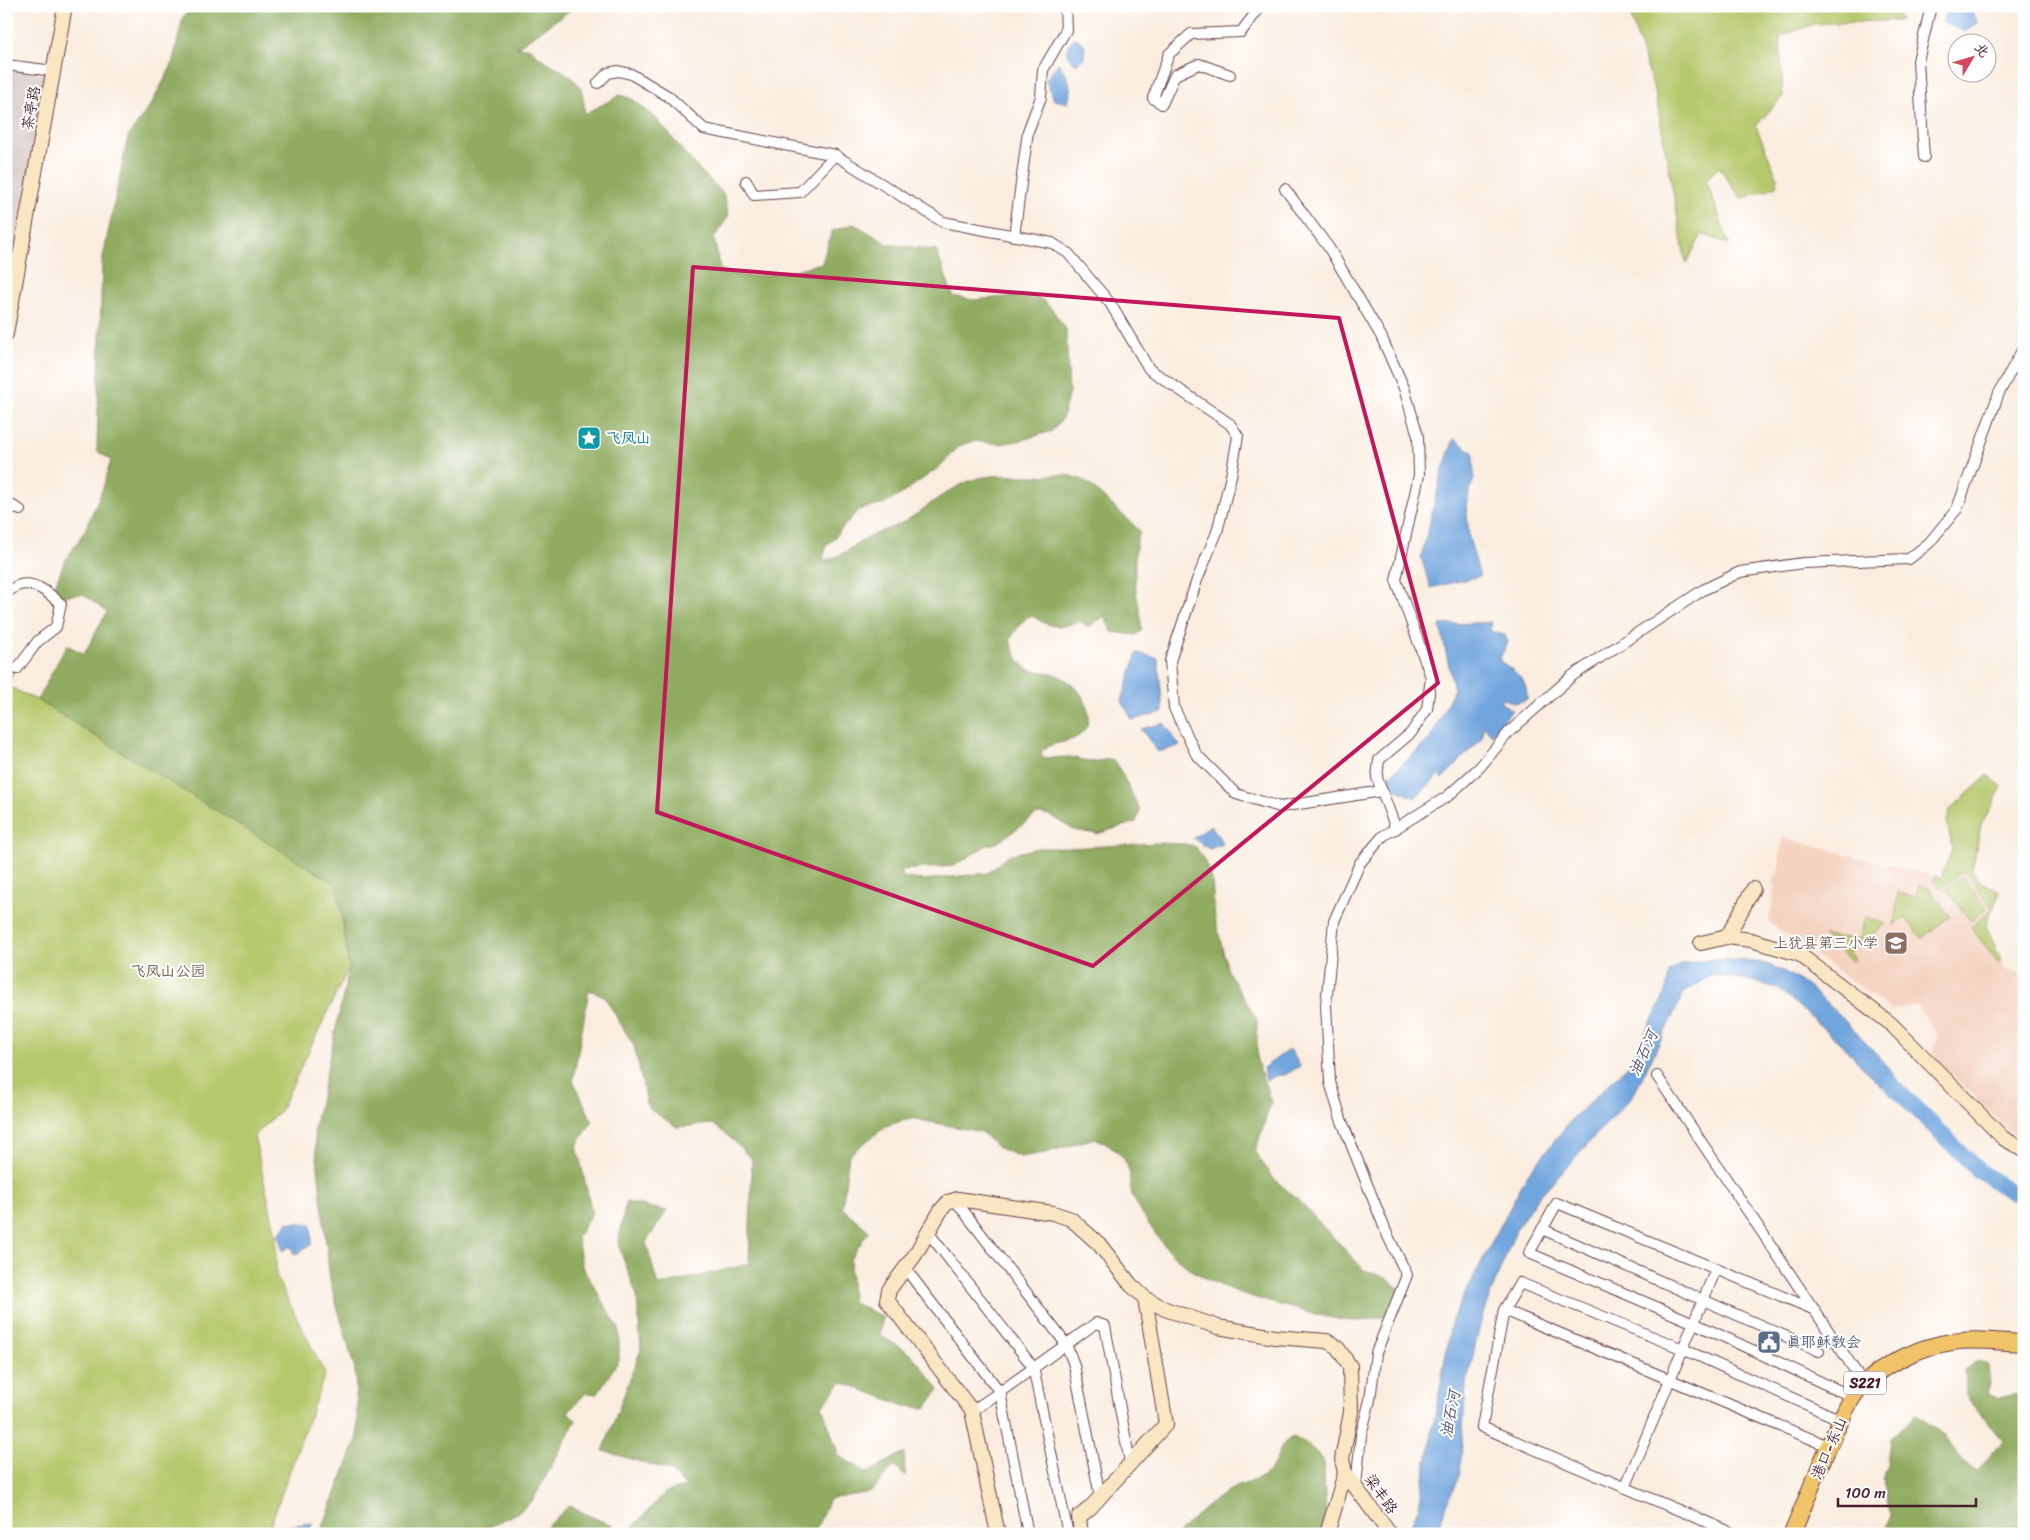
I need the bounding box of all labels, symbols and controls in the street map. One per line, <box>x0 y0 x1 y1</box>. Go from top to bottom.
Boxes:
north arrow <box>1948 32 1998 82</box>
text: 北 <box>1968 37 1996 64</box>
street label: 茶亭路 <box>14 84 48 132</box>
place icon: 飞凤山 <box>576 425 602 451</box>
place label: 飞凤山 <box>606 425 651 451</box>
place label: 上犹县第三小学 <box>1773 930 1878 956</box>
school or university icon: 上犹县第三小学 <box>1883 930 1909 956</box>
park label: 飞凤山公园 <box>130 958 206 984</box>
water label: 油石河 <box>1620 1022 1668 1081</box>
public building icon: 真耶稣教会 <box>1756 1329 1782 1355</box>
place label: 真耶稣教会 <box>1786 1329 1861 1355</box>
road number: S221 <box>1844 1372 1886 1395</box>
water label: 油石河 <box>1431 1385 1469 1440</box>
street label: 港口-东山 <box>1804 1412 1854 1484</box>
street label: 梁丰路 <box>1357 1468 1405 1520</box>
scale bar <box>1838 1475 1975 1507</box>
text: 100 m <box>1845 1480 1886 1506</box>

